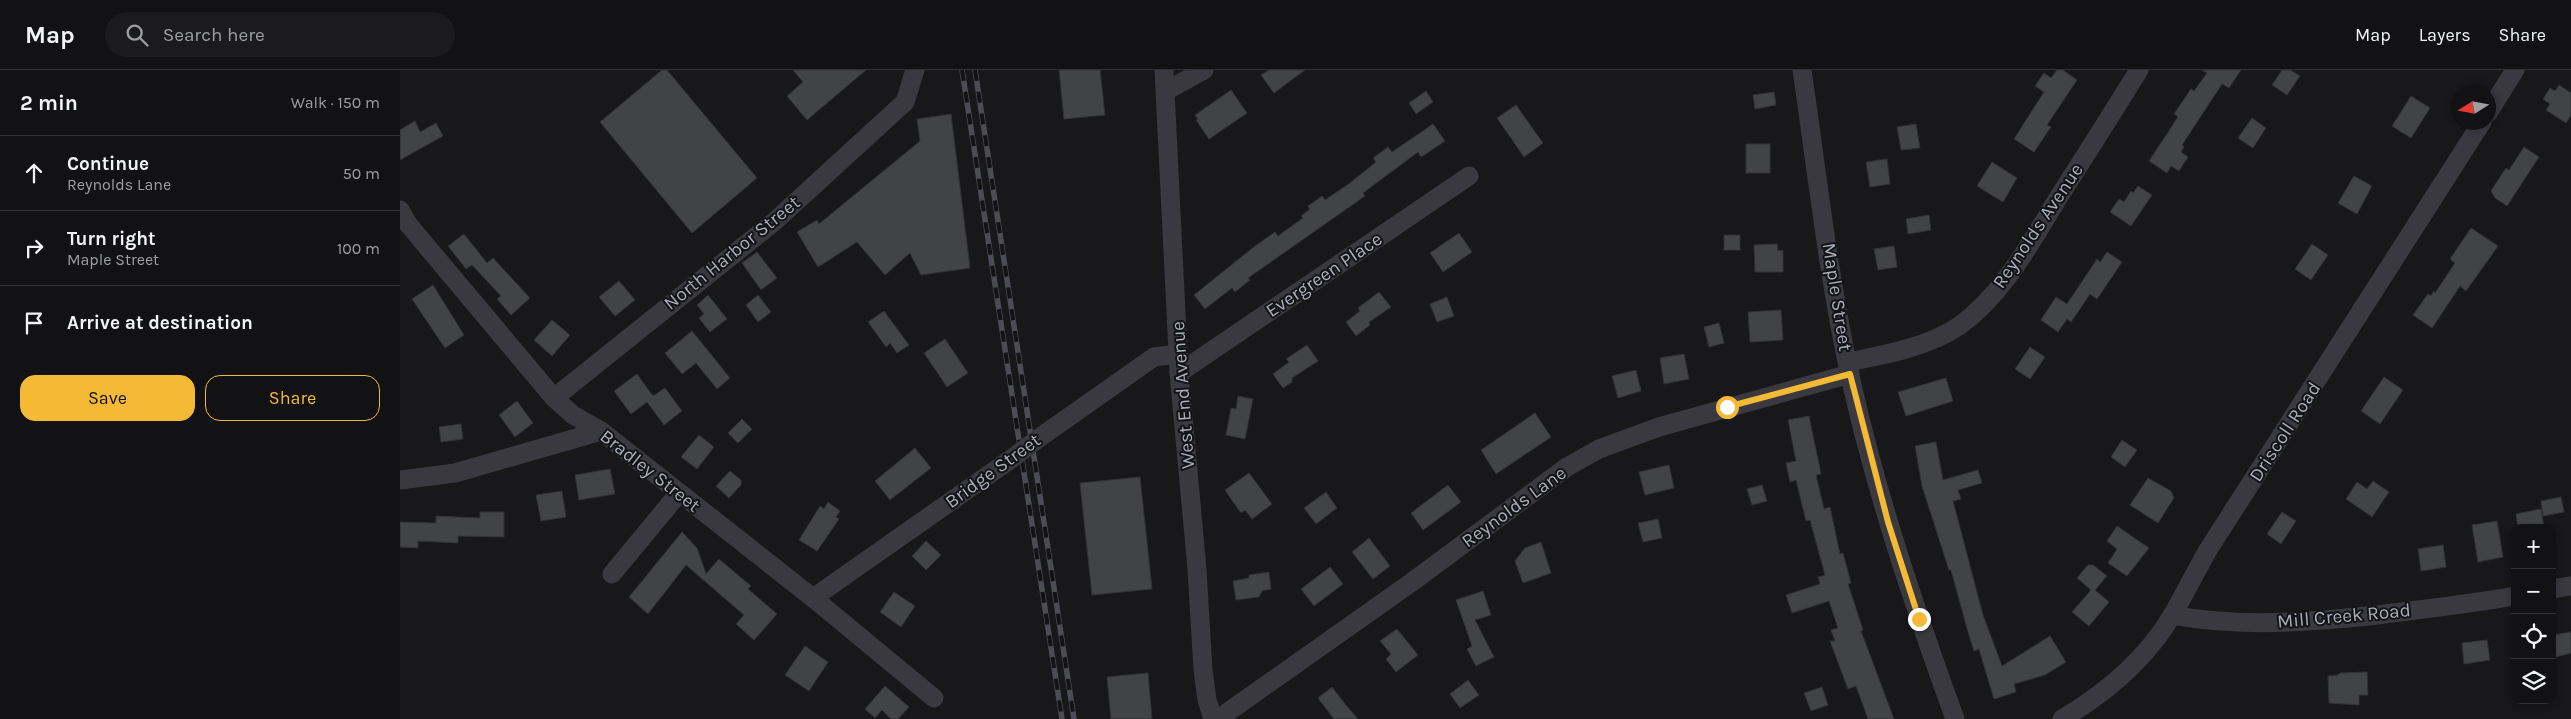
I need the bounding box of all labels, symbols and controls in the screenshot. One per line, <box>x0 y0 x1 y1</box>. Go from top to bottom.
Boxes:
search box <box>105 12 455 57</box>
text: Map <box>25 21 75 49</box>
icon: search <box>123 21 151 49</box>
text: Search here <box>163 24 265 46</box>
text: Map <box>2355 24 2391 46</box>
text: Layers <box>2419 24 2471 46</box>
text: Share <box>2499 24 2546 46</box>
north arrow <box>2451 85 2496 130</box>
text: 2 min <box>20 91 78 115</box>
text: Walk · 150 m <box>291 93 380 112</box>
text: Continue <box>67 153 149 175</box>
icon: ahead <box>20 159 48 187</box>
street label: Reynolds Avenue <box>1988 159 2088 293</box>
text: 50 m <box>343 164 380 183</box>
text: Reynolds Lane <box>67 175 171 194</box>
street label: North Harbor Street <box>660 191 804 315</box>
text: Turn right <box>67 228 156 250</box>
street label: Evergreen Place <box>1262 228 1386 322</box>
icon: right <box>20 234 48 262</box>
text: 100 m <box>337 239 380 258</box>
street label: Maple Street <box>1818 241 1856 353</box>
text: Maple Street <box>67 250 159 269</box>
icon: arrive <box>20 309 48 337</box>
text: Arrive at destination <box>67 312 253 334</box>
street label: West End Avenue <box>1167 320 1199 470</box>
button: Save <box>20 375 195 421</box>
button: Share <box>205 375 380 421</box>
street label: Driscoll Road <box>2245 378 2325 486</box>
route start <box>1716 396 1739 419</box>
street label: Bradley Street <box>596 425 704 517</box>
street label: Bridge Street <box>941 429 1045 513</box>
street label: Reynolds Lane <box>1457 462 1571 552</box>
map controls <box>2511 524 2556 704</box>
button: + <box>2511 524 2556 569</box>
button: − <box>2511 569 2556 614</box>
street label: Mill Creek Road <box>2276 599 2412 633</box>
route end <box>1908 608 1931 631</box>
button: locate <box>2511 614 2556 659</box>
button: layers <box>2511 659 2556 704</box>

